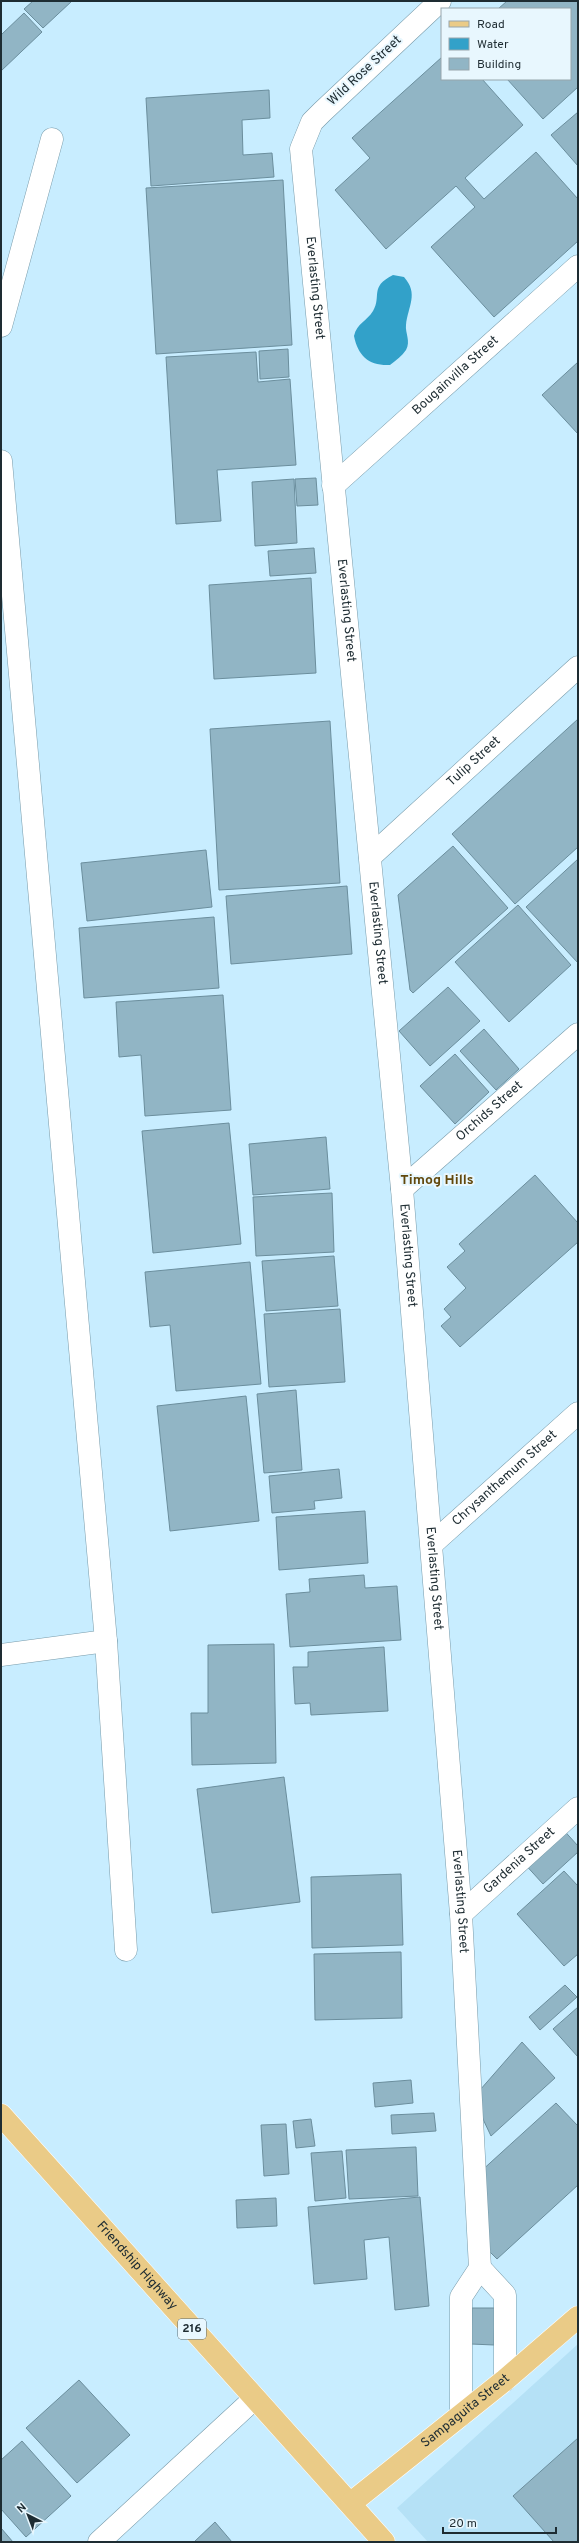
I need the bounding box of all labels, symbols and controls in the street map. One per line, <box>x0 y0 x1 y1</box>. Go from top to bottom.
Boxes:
legend <box>441 8 571 80</box>
text: Road <box>477 17 505 33</box>
street label: Wild Rose Street <box>325 33 405 109</box>
text: Water <box>477 37 509 53</box>
text: Building <box>477 57 521 73</box>
street label: Everlasting Street <box>302 236 327 341</box>
street label: Bougainvilla Street <box>409 333 502 419</box>
street label: Everlasting Street <box>333 558 359 663</box>
street label: Tulip Street <box>444 733 504 791</box>
street label: Everlasting Street <box>364 881 390 986</box>
street label: Orchids Street <box>453 1078 527 1145</box>
district label: Timog Hills <box>400 1172 474 1189</box>
street label: Everlasting Street <box>395 1203 420 1308</box>
street label: Chrysanthemum Street <box>449 1427 561 1530</box>
street label: Everlasting Street <box>422 1526 446 1631</box>
street label: Gardenia Street <box>480 1824 559 1898</box>
street label: Everlasting Street <box>448 1849 471 1954</box>
street label: Friendship Highway <box>93 2218 181 2314</box>
road number: 216 <box>178 2319 206 2339</box>
street label: Sampaguita Street <box>418 2371 514 2452</box>
north arrow <box>8 2495 48 2535</box>
text: N <box>14 2500 30 2516</box>
scale bar <box>443 2509 556 2535</box>
text: 20 m <box>449 2516 477 2532</box>

